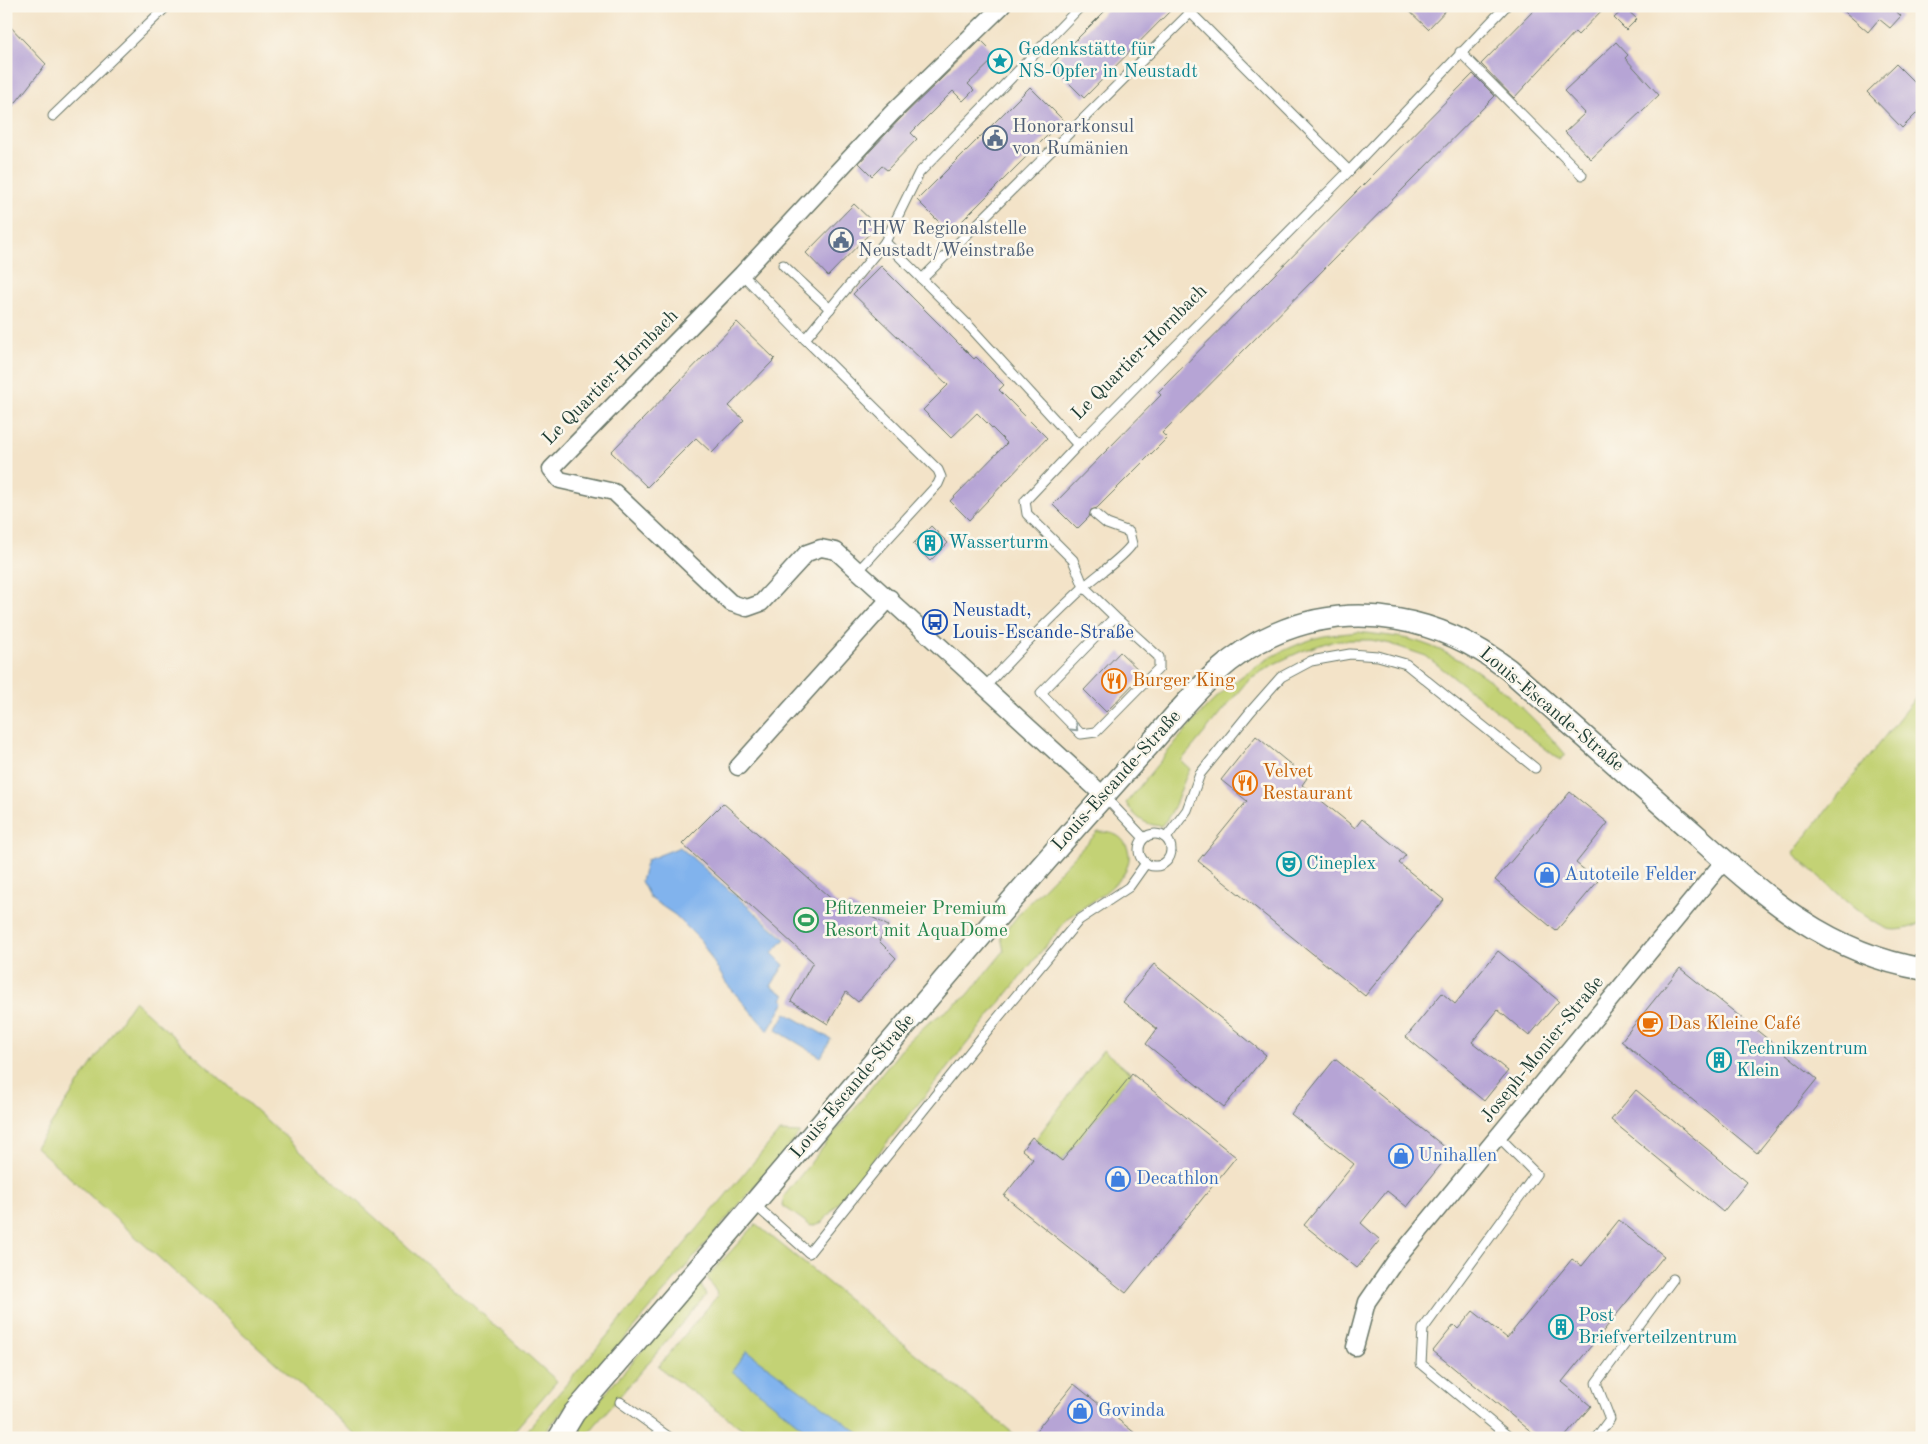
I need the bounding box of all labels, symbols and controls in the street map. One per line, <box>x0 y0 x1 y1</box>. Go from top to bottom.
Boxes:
place label: Gedenkstätte für NS-Opfer in Neustadt <box>1018 41 1198 82</box>
place icon: Gedenkstätte für NS-Opfer in Neustadt <box>987 48 1013 74</box>
place label: Honorarkonsul von Rumänien <box>1012 118 1134 159</box>
public building icon: Honorarkonsul von Rumänien <box>982 125 1008 151</box>
place label: THW Regionalstelle Neustadt/Weinstraße <box>858 220 1034 261</box>
public building icon: THW Regionalstelle Neustadt/Weinstraße <box>828 227 854 253</box>
street label: Le Quartier-Hornbach <box>1069 282 1211 424</box>
street label: Le Quartier-Hornbach <box>540 307 682 449</box>
building icon: Wasserturm <box>917 530 943 556</box>
place label: Wasserturm <box>948 534 1049 553</box>
place label: Neustadt, Louis-Escande-Straße <box>952 602 1134 643</box>
bus stop icon: Neustadt, Louis-Escande-Straße <box>922 609 948 635</box>
street label: Louis-Escande-Straße <box>1475 644 1627 776</box>
restaurant icon: Burger King <box>1101 668 1127 694</box>
place label: Burger King <box>1132 672 1236 691</box>
street label: Louis-Escande-Straße <box>1049 707 1185 855</box>
one-way arrow <box>1069 722 1078 731</box>
place label: Velvet Restaurant <box>1262 763 1353 804</box>
restaurant icon: Velvet Restaurant <box>1232 770 1258 796</box>
theatre icon: Cineplex <box>1276 851 1302 877</box>
place label: Cineplex <box>1306 855 1377 874</box>
shop icon: Autoteile Felder <box>1534 862 1560 888</box>
place label: Autoteile Felder <box>1564 866 1696 885</box>
place label: Pfitzenmeier Premium Resort mit AquaDome <box>824 900 1008 941</box>
sports icon: Pfitzenmeier Premium Resort mit AquaDome <box>793 907 819 933</box>
street label: Joseph-Monier-Straße <box>1478 973 1608 1127</box>
street label: Louis-Escande-Straße <box>787 1011 919 1163</box>
cafe icon: Das Kleine Café <box>1637 1011 1663 1037</box>
place label: Das Kleine Café <box>1668 1015 1801 1034</box>
place label: Technikzentrum Klein <box>1736 1040 1868 1081</box>
building icon: Technikzentrum Klein <box>1706 1047 1732 1073</box>
shop icon: Unihallen <box>1388 1143 1414 1169</box>
place label: Unihallen <box>1418 1147 1497 1166</box>
shop icon: Decathlon <box>1105 1166 1131 1192</box>
place label: Decathlon <box>1136 1170 1219 1189</box>
place label: Post Briefverteilzentrum <box>1578 1307 1737 1348</box>
building icon: Post Briefverteilzentrum <box>1548 1314 1574 1340</box>
shop icon: Govinda <box>1067 1398 1093 1424</box>
place label: Govinda <box>1098 1402 1166 1421</box>

